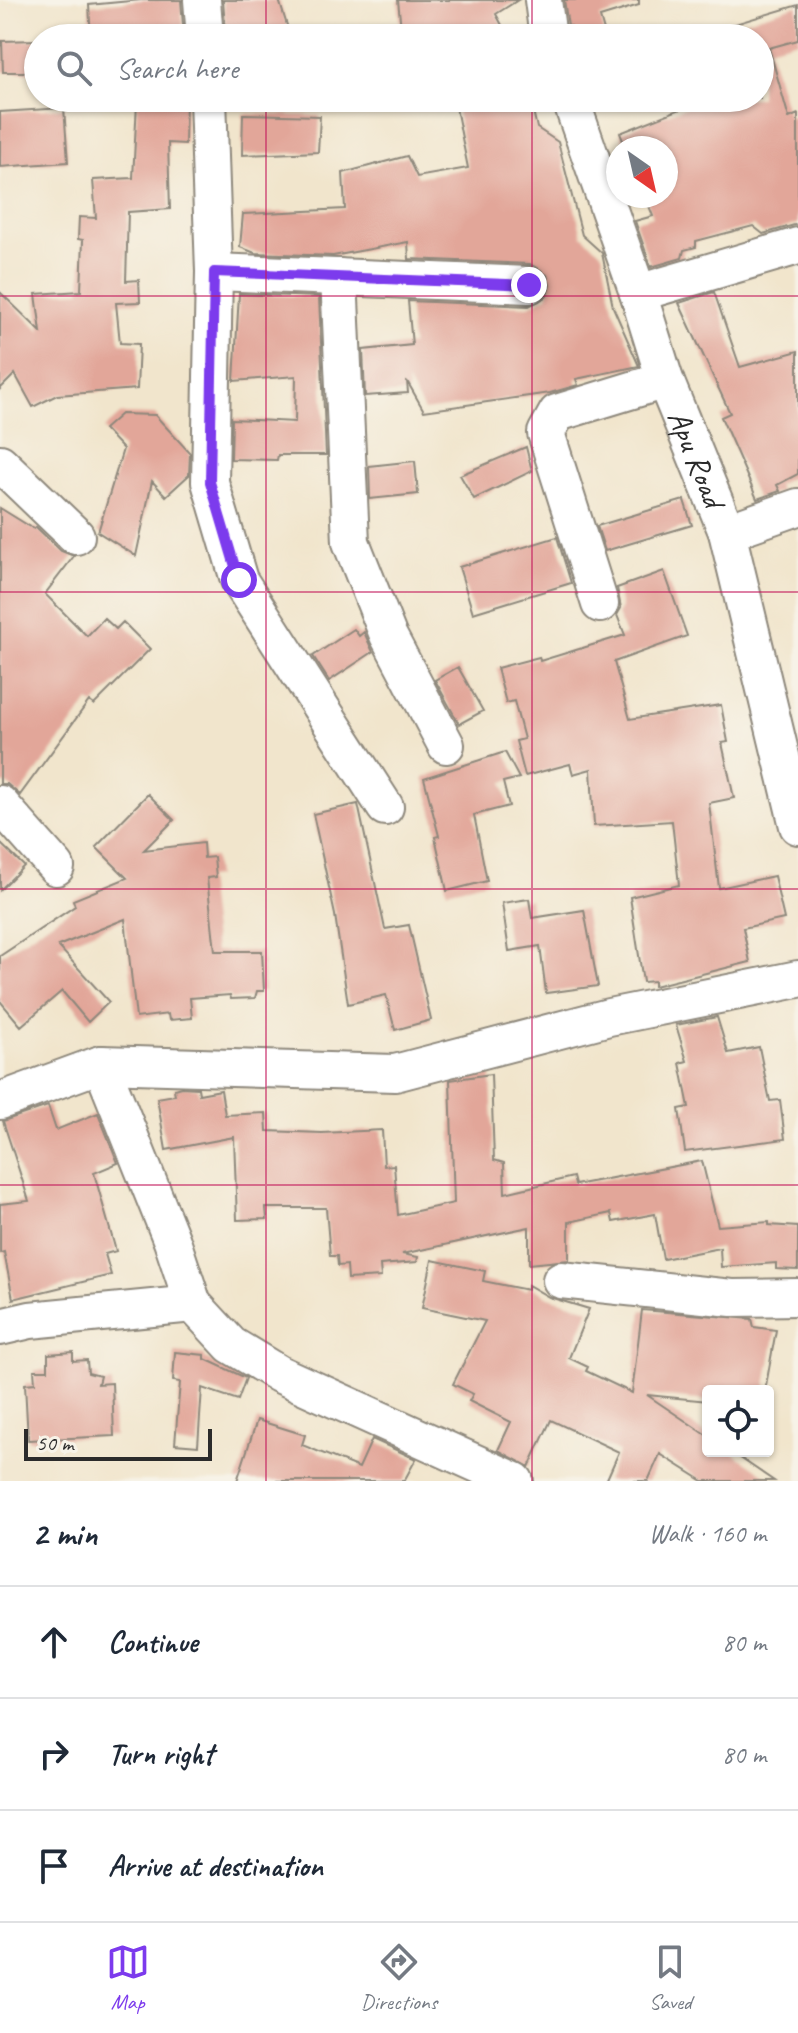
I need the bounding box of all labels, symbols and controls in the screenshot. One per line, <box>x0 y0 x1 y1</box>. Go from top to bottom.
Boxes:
search box <box>24 24 774 112</box>
icon: search <box>52 46 96 90</box>
text: Search here <box>116 49 238 87</box>
north arrow <box>606 136 678 208</box>
route end <box>511 267 547 303</box>
street label: Apu Road <box>658 404 737 518</box>
route start <box>221 562 257 598</box>
map controls <box>702 1385 774 1457</box>
button: locate <box>702 1385 774 1457</box>
scale bar <box>24 1425 212 1461</box>
text: 50 m <box>36 1429 73 1457</box>
text: 2 min <box>32 1512 97 1555</box>
text: Walk · 160 m <box>649 1517 766 1550</box>
icon: ahead <box>32 1620 76 1664</box>
text: Continue <box>108 1623 198 1661</box>
text: 80 m <box>722 1626 766 1659</box>
icon: right <box>32 1732 76 1776</box>
text: Turn right <box>108 1735 213 1773</box>
text: 80 m <box>722 1738 766 1771</box>
icon: arrive <box>32 1844 76 1888</box>
text: Arrive at destination <box>108 1847 323 1885</box>
tab: Map <box>106 1940 150 2016</box>
tab: Directions <box>361 1940 437 2016</box>
tab: Saved <box>648 1940 692 2016</box>

